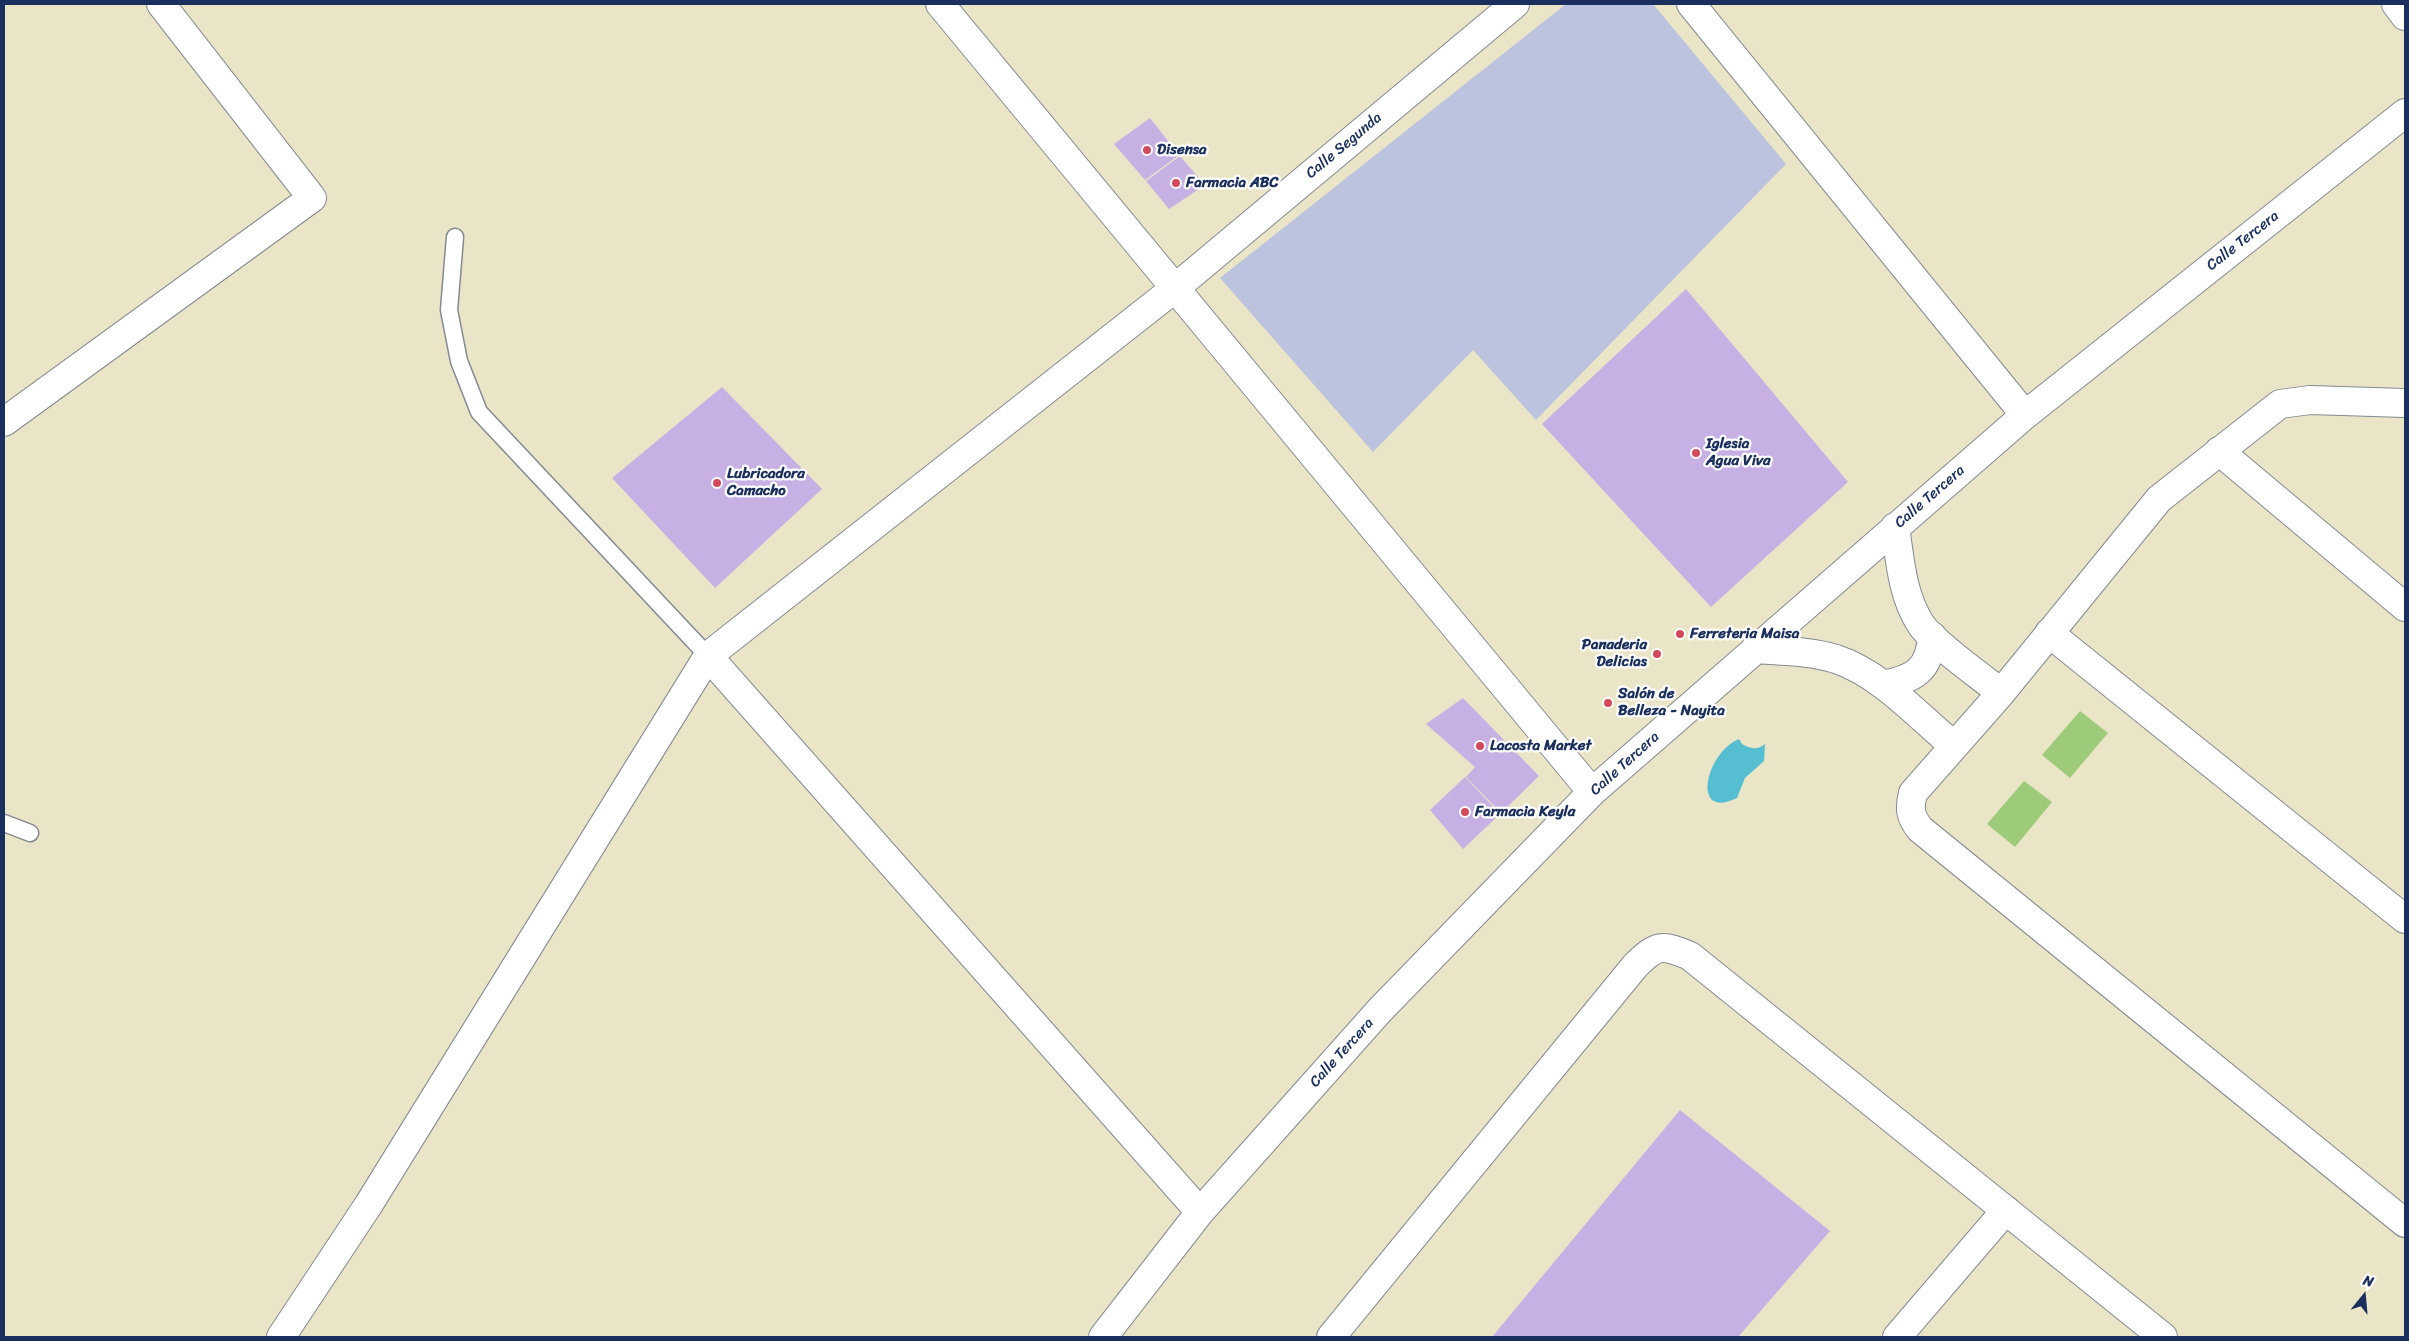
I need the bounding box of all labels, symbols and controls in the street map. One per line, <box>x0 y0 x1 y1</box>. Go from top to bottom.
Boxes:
street label: Calle Segunda <box>1302 109 1386 183</box>
place label: Disensa <box>1157 141 1206 159</box>
marker: Disensa <box>1141 144 1153 156</box>
place label: Farmacia ABC <box>1186 174 1279 192</box>
marker: Farmacia ABC <box>1170 177 1182 189</box>
street label: Calle Tercera <box>2203 207 2283 275</box>
place label: Iglesia Agua Viva <box>1706 435 1770 470</box>
marker: Iglesia Agua Viva <box>1690 447 1702 459</box>
street label: Calle Tercera <box>1891 462 1969 532</box>
place label: Lubricadora Camacho <box>727 465 805 500</box>
marker: Lubricadora Camacho <box>711 477 723 489</box>
place label: Ferreteria Maisa <box>1690 625 1799 643</box>
marker: Ferreteria Maisa <box>1674 628 1686 640</box>
place label: Panaderia Delicias <box>1582 636 1647 671</box>
marker: Panaderia Delicias <box>1651 648 1663 660</box>
place label: Salón de Belleza - Nayita <box>1618 685 1725 720</box>
marker: Salón de Belleza - Nayita <box>1602 697 1614 709</box>
street label: Calle Tercera <box>1587 728 1663 800</box>
place label: Lacosta Market <box>1490 737 1592 755</box>
marker: Lacosta Market <box>1474 740 1486 752</box>
place label: Farmacia Keyla <box>1475 803 1575 821</box>
marker: Farmacia Keyla <box>1459 806 1471 818</box>
street label: Calle Tercera <box>1306 1015 1378 1091</box>
text: N <box>2360 1268 2377 1295</box>
north arrow <box>2339 1271 2389 1321</box>

